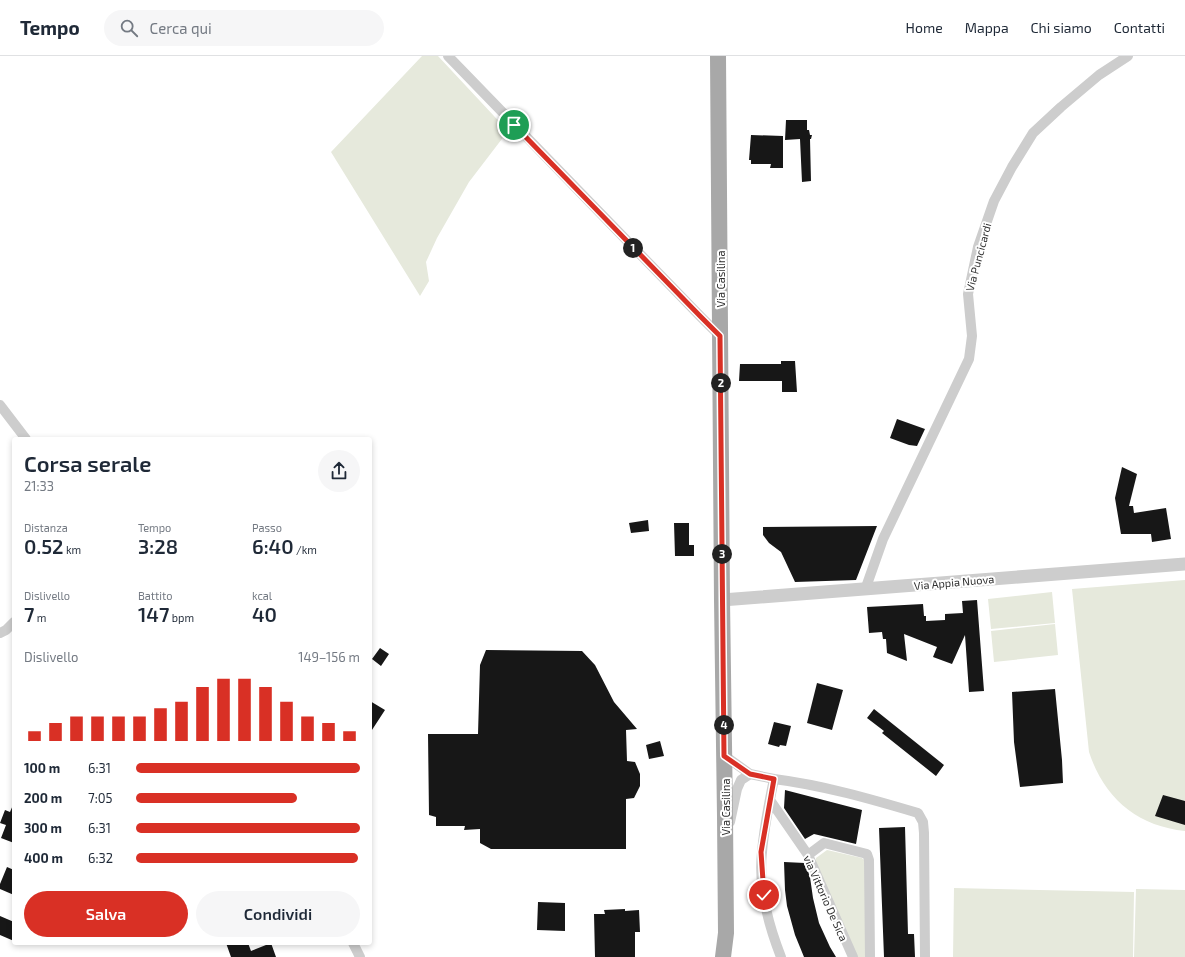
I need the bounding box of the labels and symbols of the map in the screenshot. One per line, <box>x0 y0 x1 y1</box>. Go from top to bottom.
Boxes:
pin <box>497 108 531 142</box>
street label: Via Puncicardi <box>963 222 993 292</box>
pin: 1 <box>623 238 643 258</box>
street label: Via Casilina <box>714 251 727 307</box>
pin: 2 <box>711 373 731 393</box>
pin: 3 <box>712 544 732 564</box>
street label: Via Appia Nuova <box>913 572 995 592</box>
pin: 4 <box>714 715 734 735</box>
street label: Via Casilina <box>719 779 732 835</box>
street label: via Vittorio De Sica <box>801 853 851 943</box>
pin <box>747 878 781 912</box>

